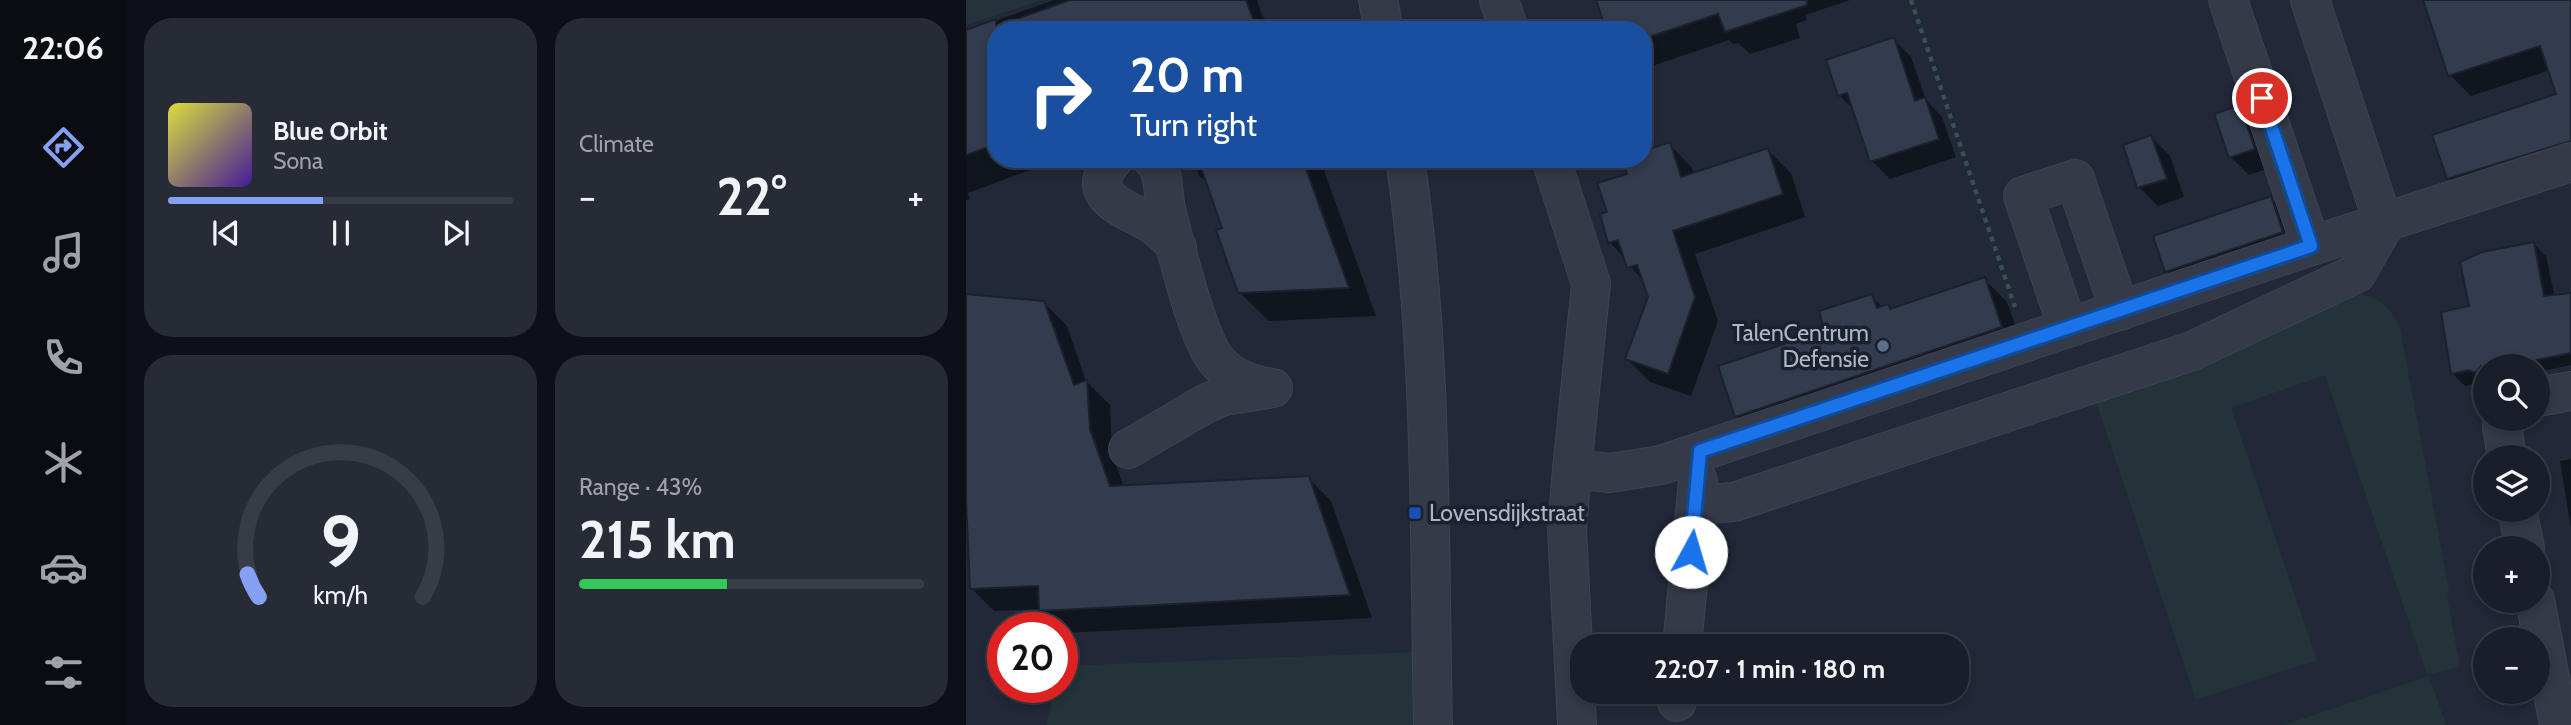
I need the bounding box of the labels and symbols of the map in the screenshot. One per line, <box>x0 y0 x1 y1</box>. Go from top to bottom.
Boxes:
pin <box>2232 68 2292 128</box>
place label: TalenCentrum Defensie <box>1732 319 1869 373</box>
marker: TalenCentrum Defensie <box>1875 338 1891 354</box>
place label: Lovensdijkstraat <box>1429 499 1585 527</box>
marker: Lovensdijkstraat <box>1407 505 1423 521</box>
position arrow <box>1654 515 1728 589</box>
speed limit sign: 20 <box>987 612 1078 703</box>

